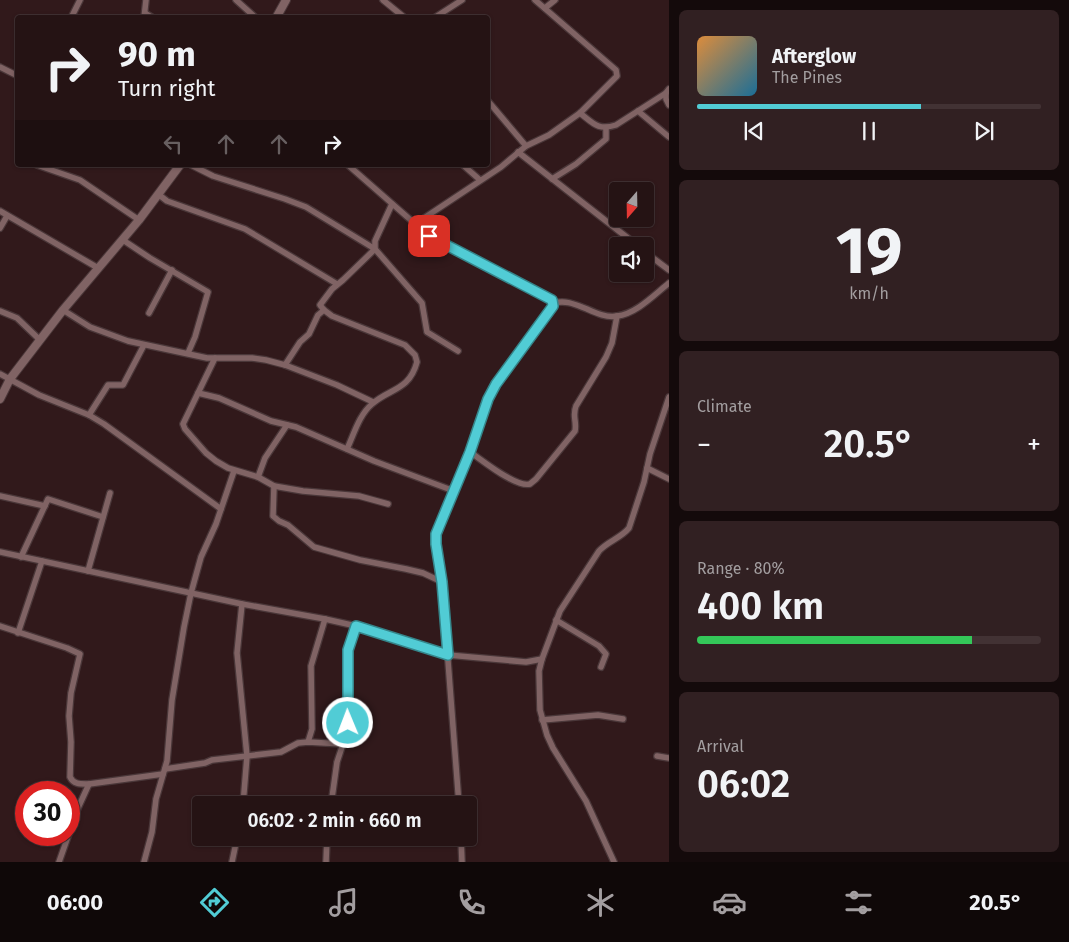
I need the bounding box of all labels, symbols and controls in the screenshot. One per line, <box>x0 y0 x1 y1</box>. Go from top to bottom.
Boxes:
text: 90 m <box>118 33 196 75</box>
icon: right <box>35 35 100 100</box>
text: Afterglow <box>772 45 856 68</box>
text: The Pines <box>772 68 842 87</box>
text: Turn right <box>118 75 215 102</box>
icon: previous <box>740 117 768 145</box>
icon: pause <box>855 117 883 145</box>
icon: next <box>970 117 998 145</box>
icon: left <box>159 130 187 158</box>
icon: ahead <box>212 130 240 158</box>
icon: ahead <box>265 130 293 158</box>
icon: right <box>318 130 346 158</box>
north arrow <box>609 182 654 228</box>
map controls <box>609 182 654 282</box>
text: 19 <box>836 212 902 290</box>
pin <box>408 215 450 257</box>
icon: arrive <box>415 222 443 250</box>
button: sound <box>609 237 654 282</box>
text: km/h <box>849 284 889 303</box>
text: Climate <box>697 397 752 416</box>
text: 20.5° <box>824 421 914 467</box>
text: − <box>697 428 711 461</box>
text: + <box>1027 428 1041 461</box>
text: Range · 80% <box>697 559 785 578</box>
text: 400 km <box>697 583 824 629</box>
position arrow <box>321 696 373 748</box>
text: Arrival <box>697 737 744 756</box>
text: 06:02 <box>697 761 790 807</box>
speed limit sign: 30 <box>15 781 80 846</box>
text: 06:02 · 2 min · 660 m <box>247 809 422 832</box>
icon: directions <box>197 885 232 920</box>
icon: music <box>326 885 361 920</box>
icon: phone <box>454 885 489 920</box>
icon: climate <box>583 885 618 920</box>
icon: car <box>712 885 747 920</box>
icon: filters <box>841 885 876 920</box>
text: 06:00 <box>47 889 103 916</box>
text: 20.5° <box>969 889 1022 916</box>

